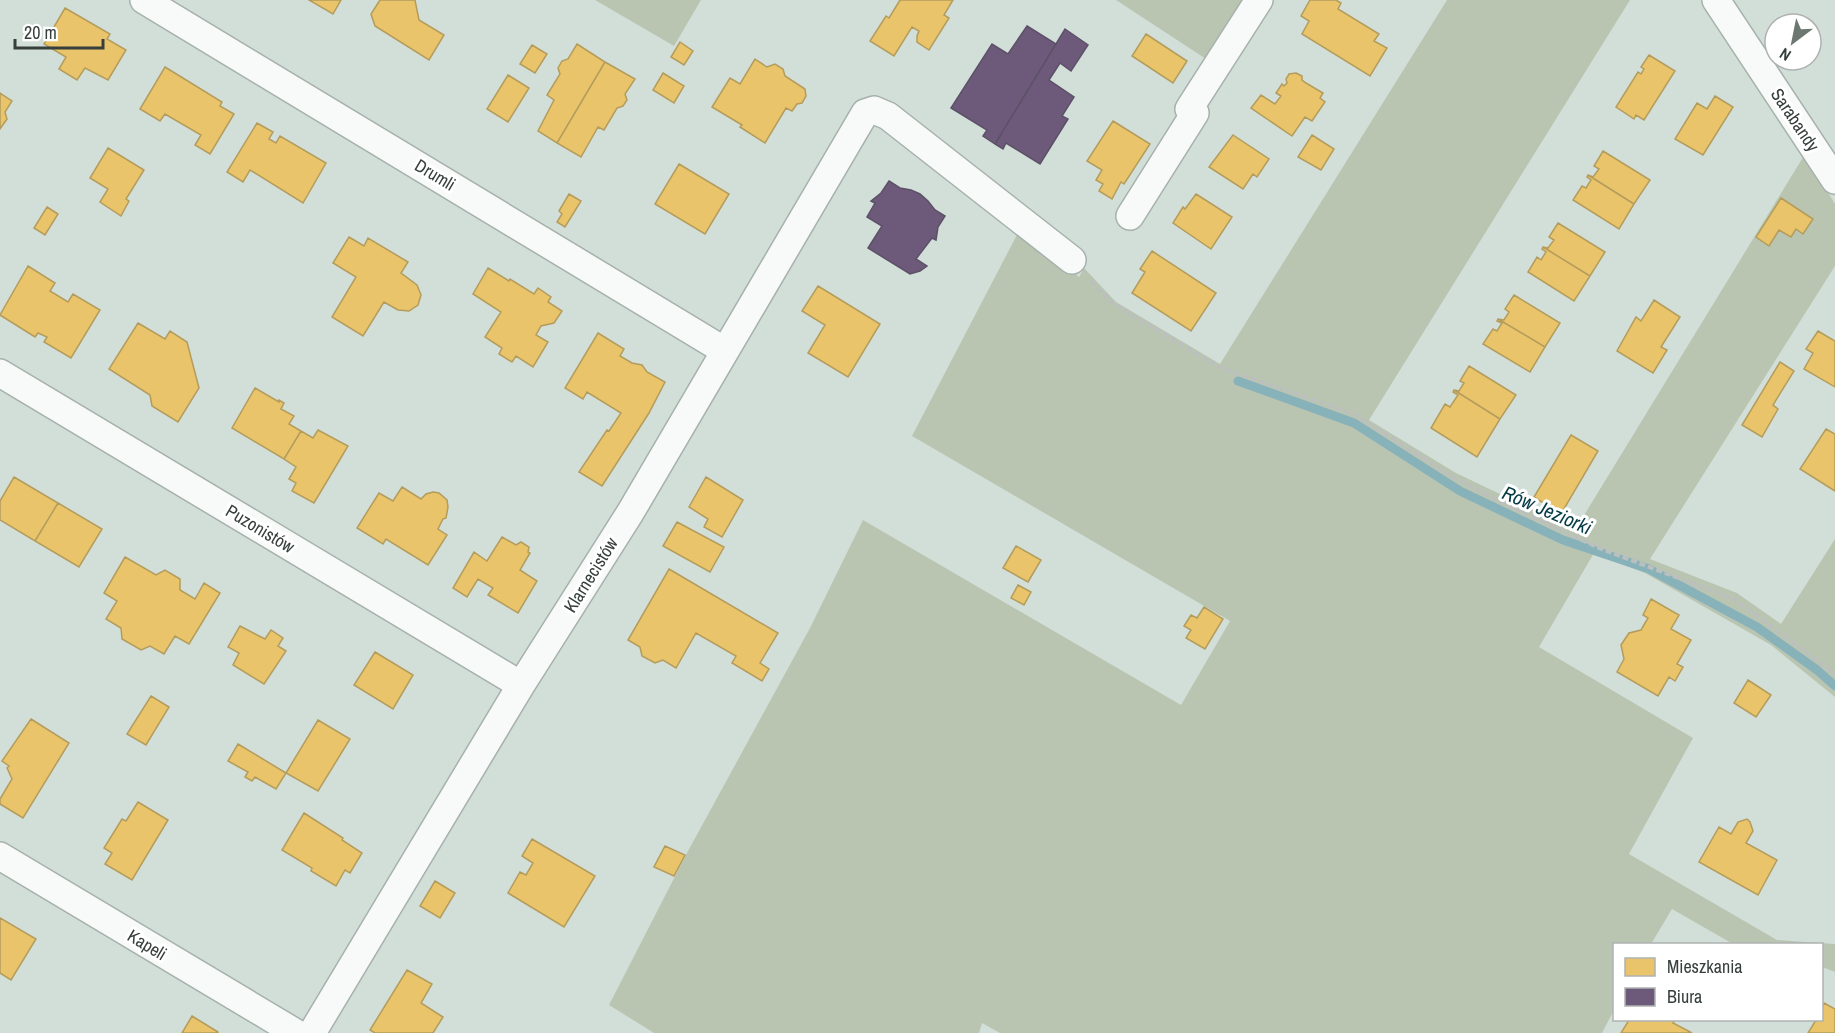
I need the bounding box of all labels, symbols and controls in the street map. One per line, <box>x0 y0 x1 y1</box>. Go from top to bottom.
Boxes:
scale bar <box>15 12 104 50</box>
north arrow <box>1763 12 1823 72</box>
text: 20 m <box>24 20 57 45</box>
text: N <box>1775 43 1795 67</box>
street label: Sarabandy <box>1765 83 1826 157</box>
street label: Drumli <box>410 153 460 196</box>
water label: Rów Jeziorki <box>1498 479 1596 541</box>
street label: Puzonistów <box>221 498 300 559</box>
street label: Klarnecistów <box>558 532 624 617</box>
street label: Kapeli <box>123 923 172 966</box>
legend <box>1613 943 1823 1021</box>
text: Mieszkania <box>1667 954 1742 979</box>
text: Biura <box>1667 984 1702 1009</box>

